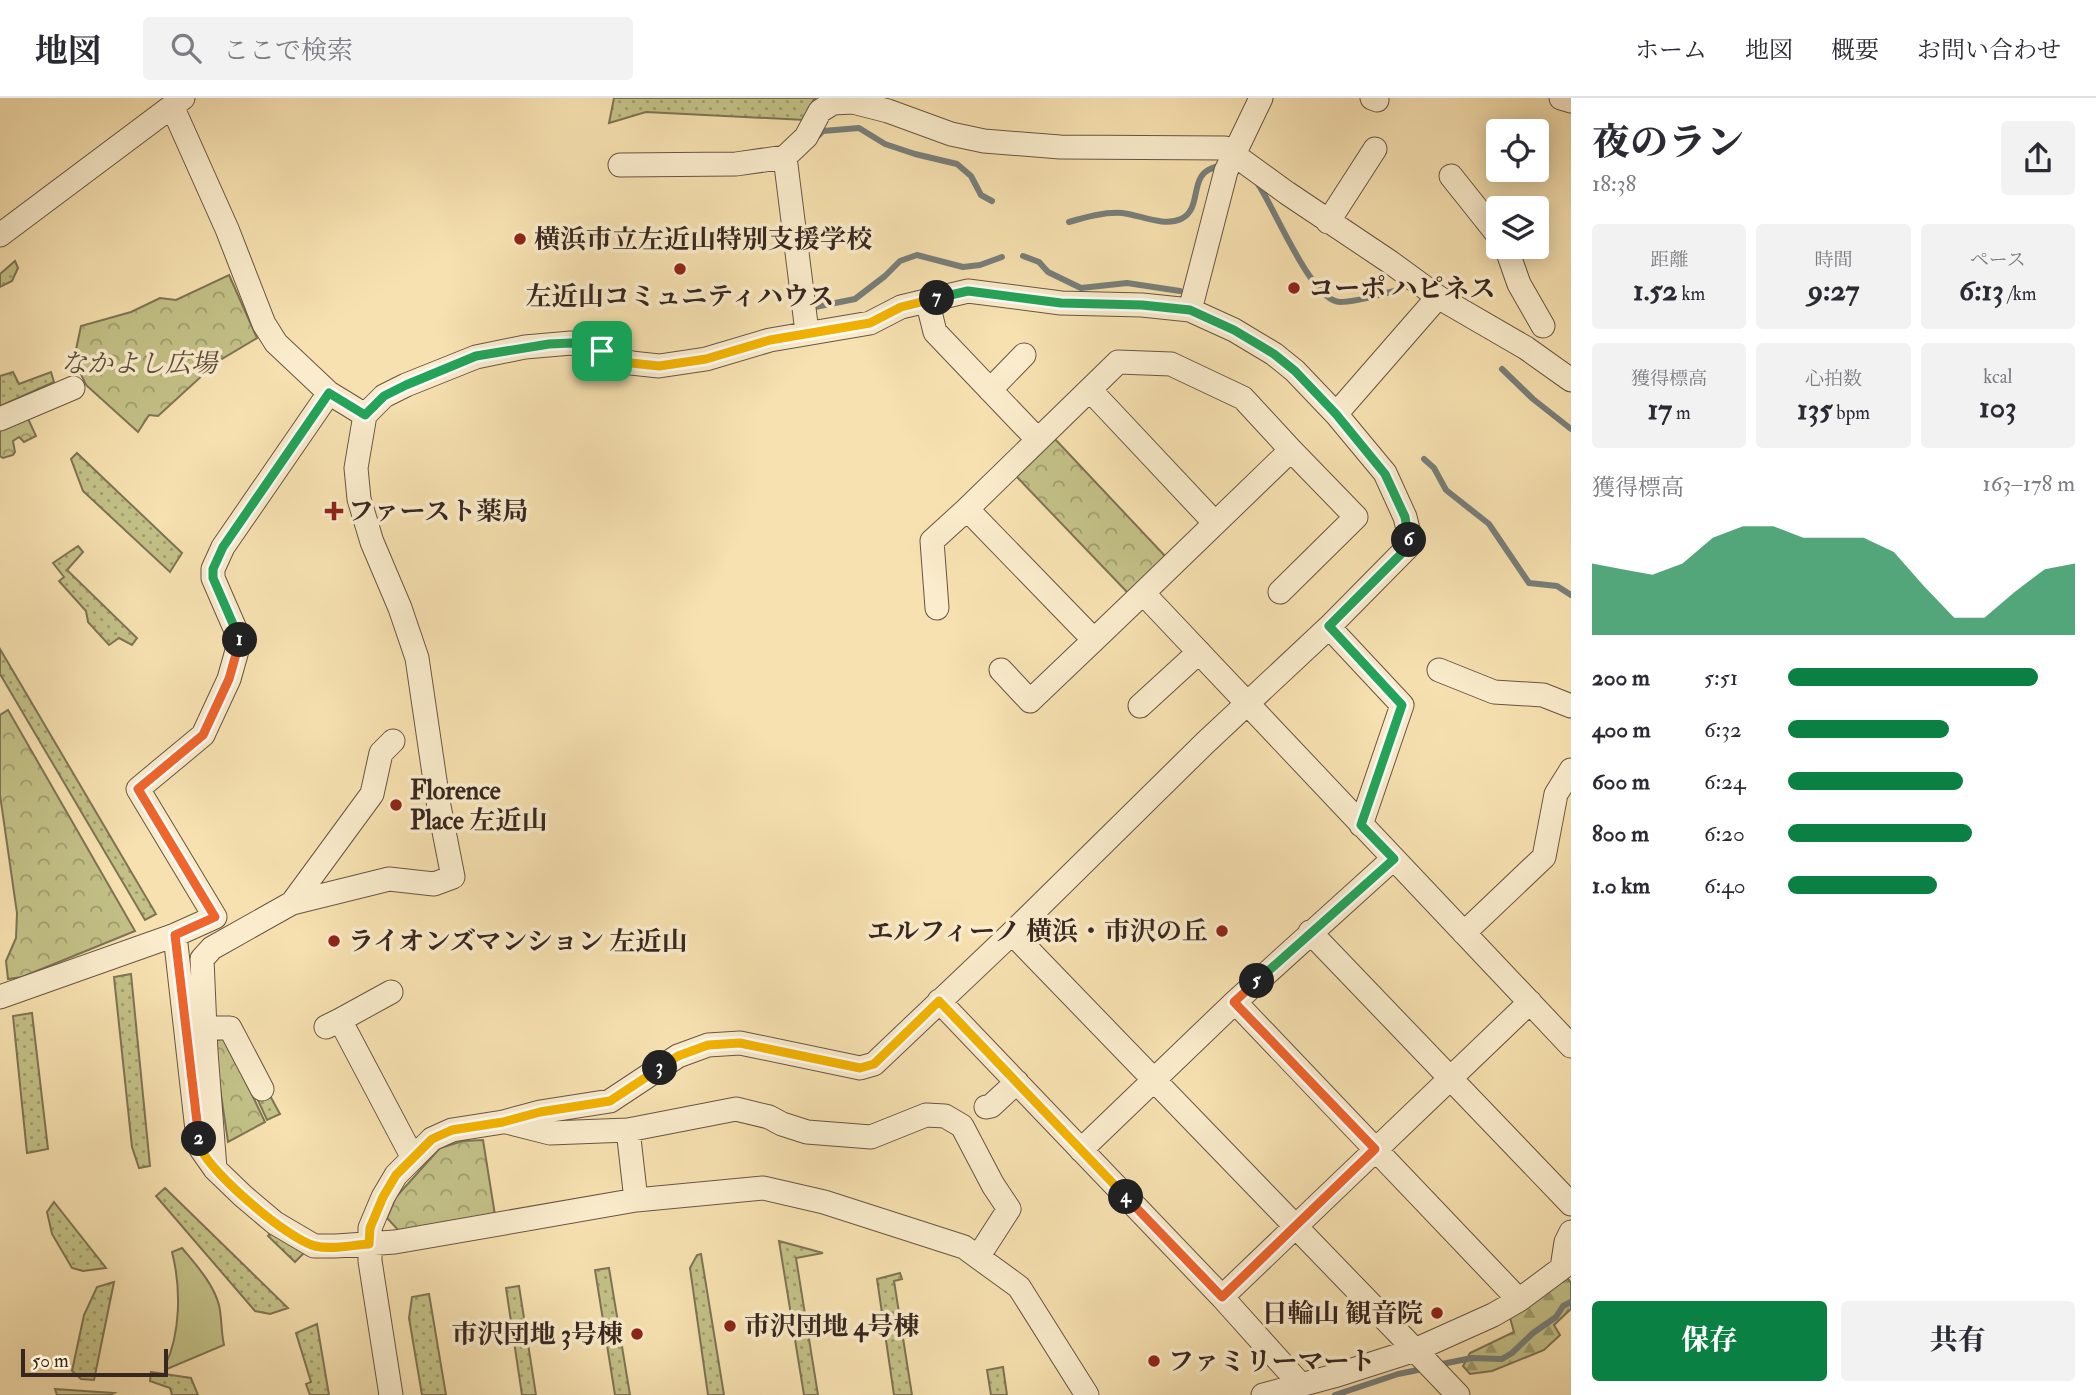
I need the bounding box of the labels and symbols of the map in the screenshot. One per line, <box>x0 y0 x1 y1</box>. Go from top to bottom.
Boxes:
place label: 横浜市立左近山特別支援学校 <box>534 224 872 256</box>
marker: 横浜市立左近山特別支援学校 <box>512 231 528 247</box>
marker: 左近山コミュニティハウス <box>672 261 688 277</box>
place label: コーポ ハピネス <box>1308 273 1495 305</box>
pin: 7 <box>920 280 954 316</box>
marker: コーポ ハピネス <box>1286 280 1302 296</box>
place label: 左近山コミュニティハウス <box>526 281 834 313</box>
pin <box>572 321 632 381</box>
park label: なかよし広場 <box>61 348 219 380</box>
place label: ファースト薬局 <box>348 496 528 528</box>
marker: ファースト薬局 <box>326 503 342 519</box>
pin: 6 <box>1392 522 1426 558</box>
pin: 1 <box>222 622 258 658</box>
place label: Florence Place 左近山 <box>410 775 547 837</box>
marker: Florence Place 左近山 <box>388 797 404 813</box>
place label: エルフィーノ 横浜・市沢の丘 <box>867 916 1208 948</box>
marker: エルフィーノ 横浜・市沢の丘 <box>1214 923 1230 939</box>
place label: ライオンズマンション 左近山 <box>348 926 687 958</box>
marker: ライオンズマンション 左近山 <box>326 933 342 949</box>
pin: 5 <box>1240 964 1274 998</box>
pin: 3 <box>642 1051 678 1086</box>
pin: 2 <box>182 1122 216 1156</box>
pin: 4 <box>1108 1180 1144 1214</box>
place label: 日輪山 観音院 <box>1262 1298 1423 1330</box>
marker: 日輪山 観音院 <box>1429 1305 1445 1321</box>
place label: 市沢団地 4号棟 <box>744 1311 920 1343</box>
marker: 市沢団地 4号棟 <box>722 1318 738 1334</box>
place label: 市沢団地 3号棟 <box>452 1319 623 1351</box>
marker: 市沢団地 3号棟 <box>629 1326 645 1342</box>
scale bar <box>21 1346 168 1378</box>
place label: ファミリーマート <box>1168 1346 1375 1378</box>
marker: ファミリーマート <box>1146 1353 1162 1369</box>

